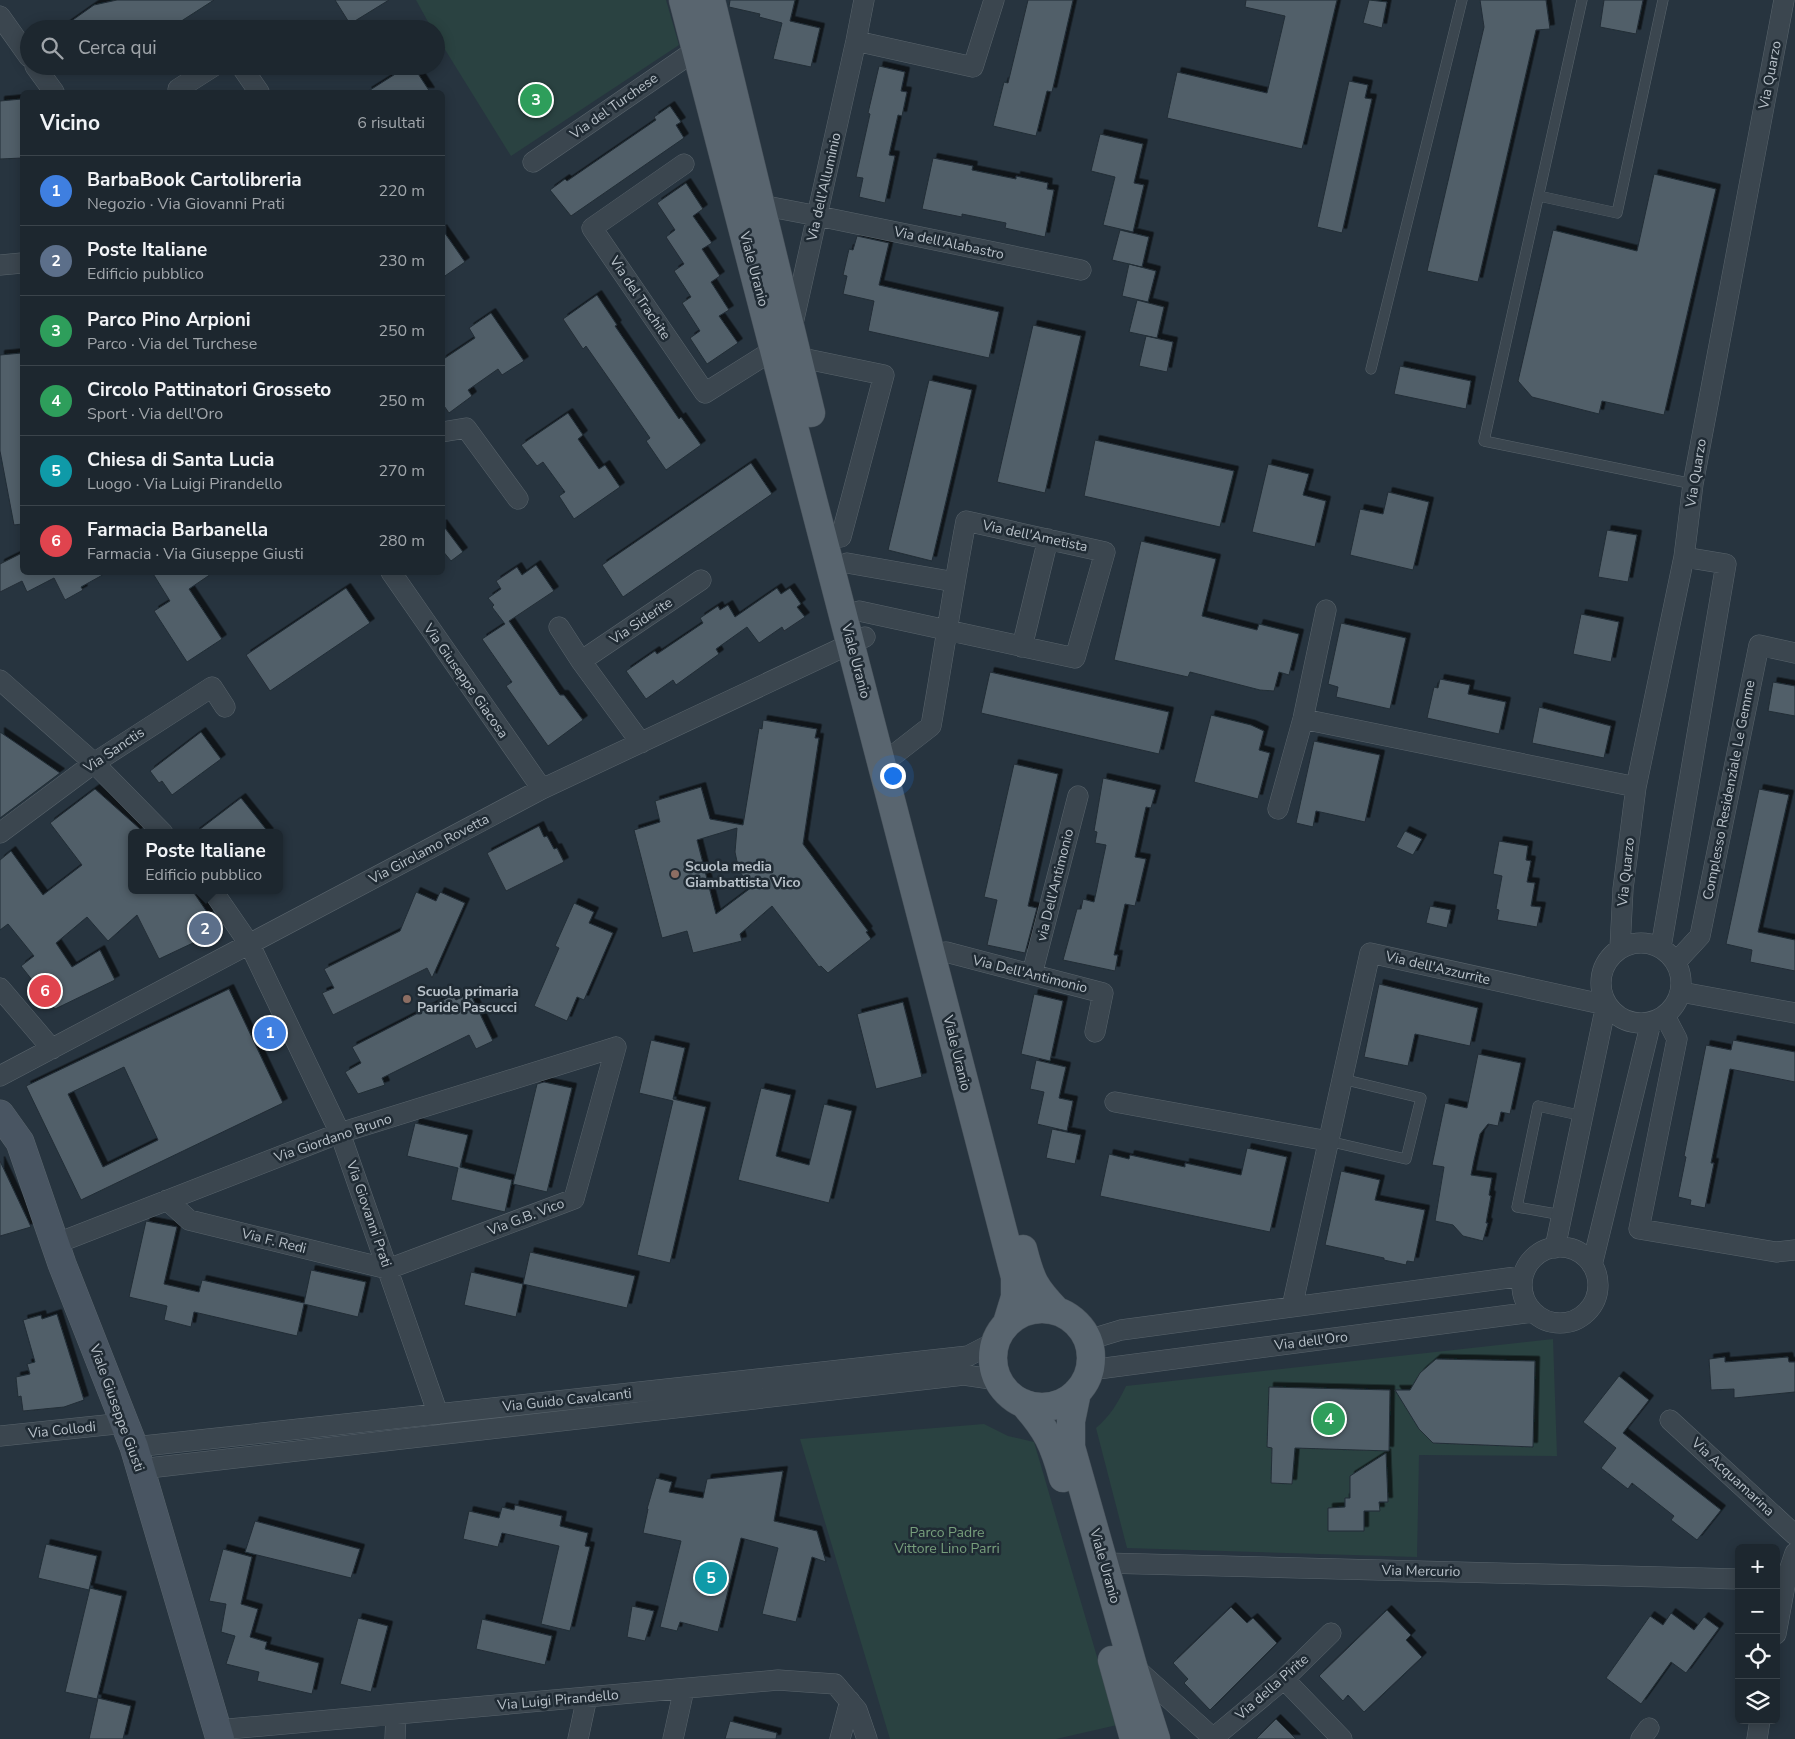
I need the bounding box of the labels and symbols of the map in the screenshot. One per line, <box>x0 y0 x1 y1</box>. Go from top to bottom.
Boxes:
street label: Via Quarzo <box>1754 39 1786 112</box>
street label: Via del Turchese <box>565 69 662 144</box>
pin: 3 <box>520 81 552 119</box>
street label: Via dell'Alluminio <box>802 131 846 244</box>
street label: Via dell'Alabastro <box>891 222 1006 264</box>
street label: Viale Uranio <box>735 228 773 309</box>
street label: Via del Trachite <box>604 252 675 344</box>
street label: Via Quarzo <box>1681 437 1711 510</box>
street label: Via dell'Ametista <box>980 515 1089 556</box>
street label: Via Siderite <box>605 593 676 650</box>
street label: Via Giuseppe Giacosa <box>419 619 513 742</box>
street label: Viale Uranio <box>837 620 875 701</box>
street label: Complesso Residenziale Le Gemme <box>1698 679 1760 901</box>
street label: Via Sanctis <box>79 723 148 778</box>
your location <box>880 763 906 789</box>
street label: Via Girolamo Rovetta <box>365 809 492 889</box>
street label: via Dell'Antimonio <box>1032 827 1078 943</box>
street label: Via Quarzo <box>1613 836 1639 908</box>
place label: Scuola media Giambattista Vico <box>685 857 800 892</box>
marker: Scuola media Giambattista Vico <box>669 868 681 880</box>
pin: 2 <box>189 910 221 948</box>
street label: Via dell'Azzurrite <box>1383 946 1492 989</box>
street label: Via Dell'Antimonio <box>970 950 1090 998</box>
pin: 6 <box>29 972 61 1010</box>
place label: Scuola primaria Paride Pascucci <box>417 982 519 1017</box>
marker: Scuola primaria Paride Pascucci <box>401 993 413 1005</box>
street label: Viale Uranio <box>938 1012 976 1093</box>
pin: 1 <box>254 1014 286 1052</box>
street label: Via Giordano Bruno <box>271 1109 394 1167</box>
street label: Via Giovanni Prati <box>342 1157 396 1270</box>
street label: Via G.B. Vico <box>484 1194 567 1241</box>
street label: Via F. Redi <box>239 1224 308 1258</box>
street label: Via dell'Oro <box>1272 1327 1349 1355</box>
street label: Viale Giuseppe Giusti <box>85 1341 149 1474</box>
street label: Via Guido Cavalcanti <box>500 1384 633 1416</box>
pin: 4 <box>1313 1400 1345 1438</box>
street label: Via Collodi <box>26 1417 97 1443</box>
street label: Via Acquamarina <box>1687 1433 1779 1520</box>
park label: Parco Padre Vittore Lino Parri <box>893 1523 1000 1558</box>
street label: Viale Uranio <box>1085 1525 1125 1606</box>
pin: 5 <box>695 1559 727 1597</box>
street label: Via Mercurio <box>1381 1561 1461 1581</box>
street label: Via della Pirite <box>1230 1650 1313 1725</box>
street label: Via Luigi Pirandello <box>496 1685 620 1715</box>

